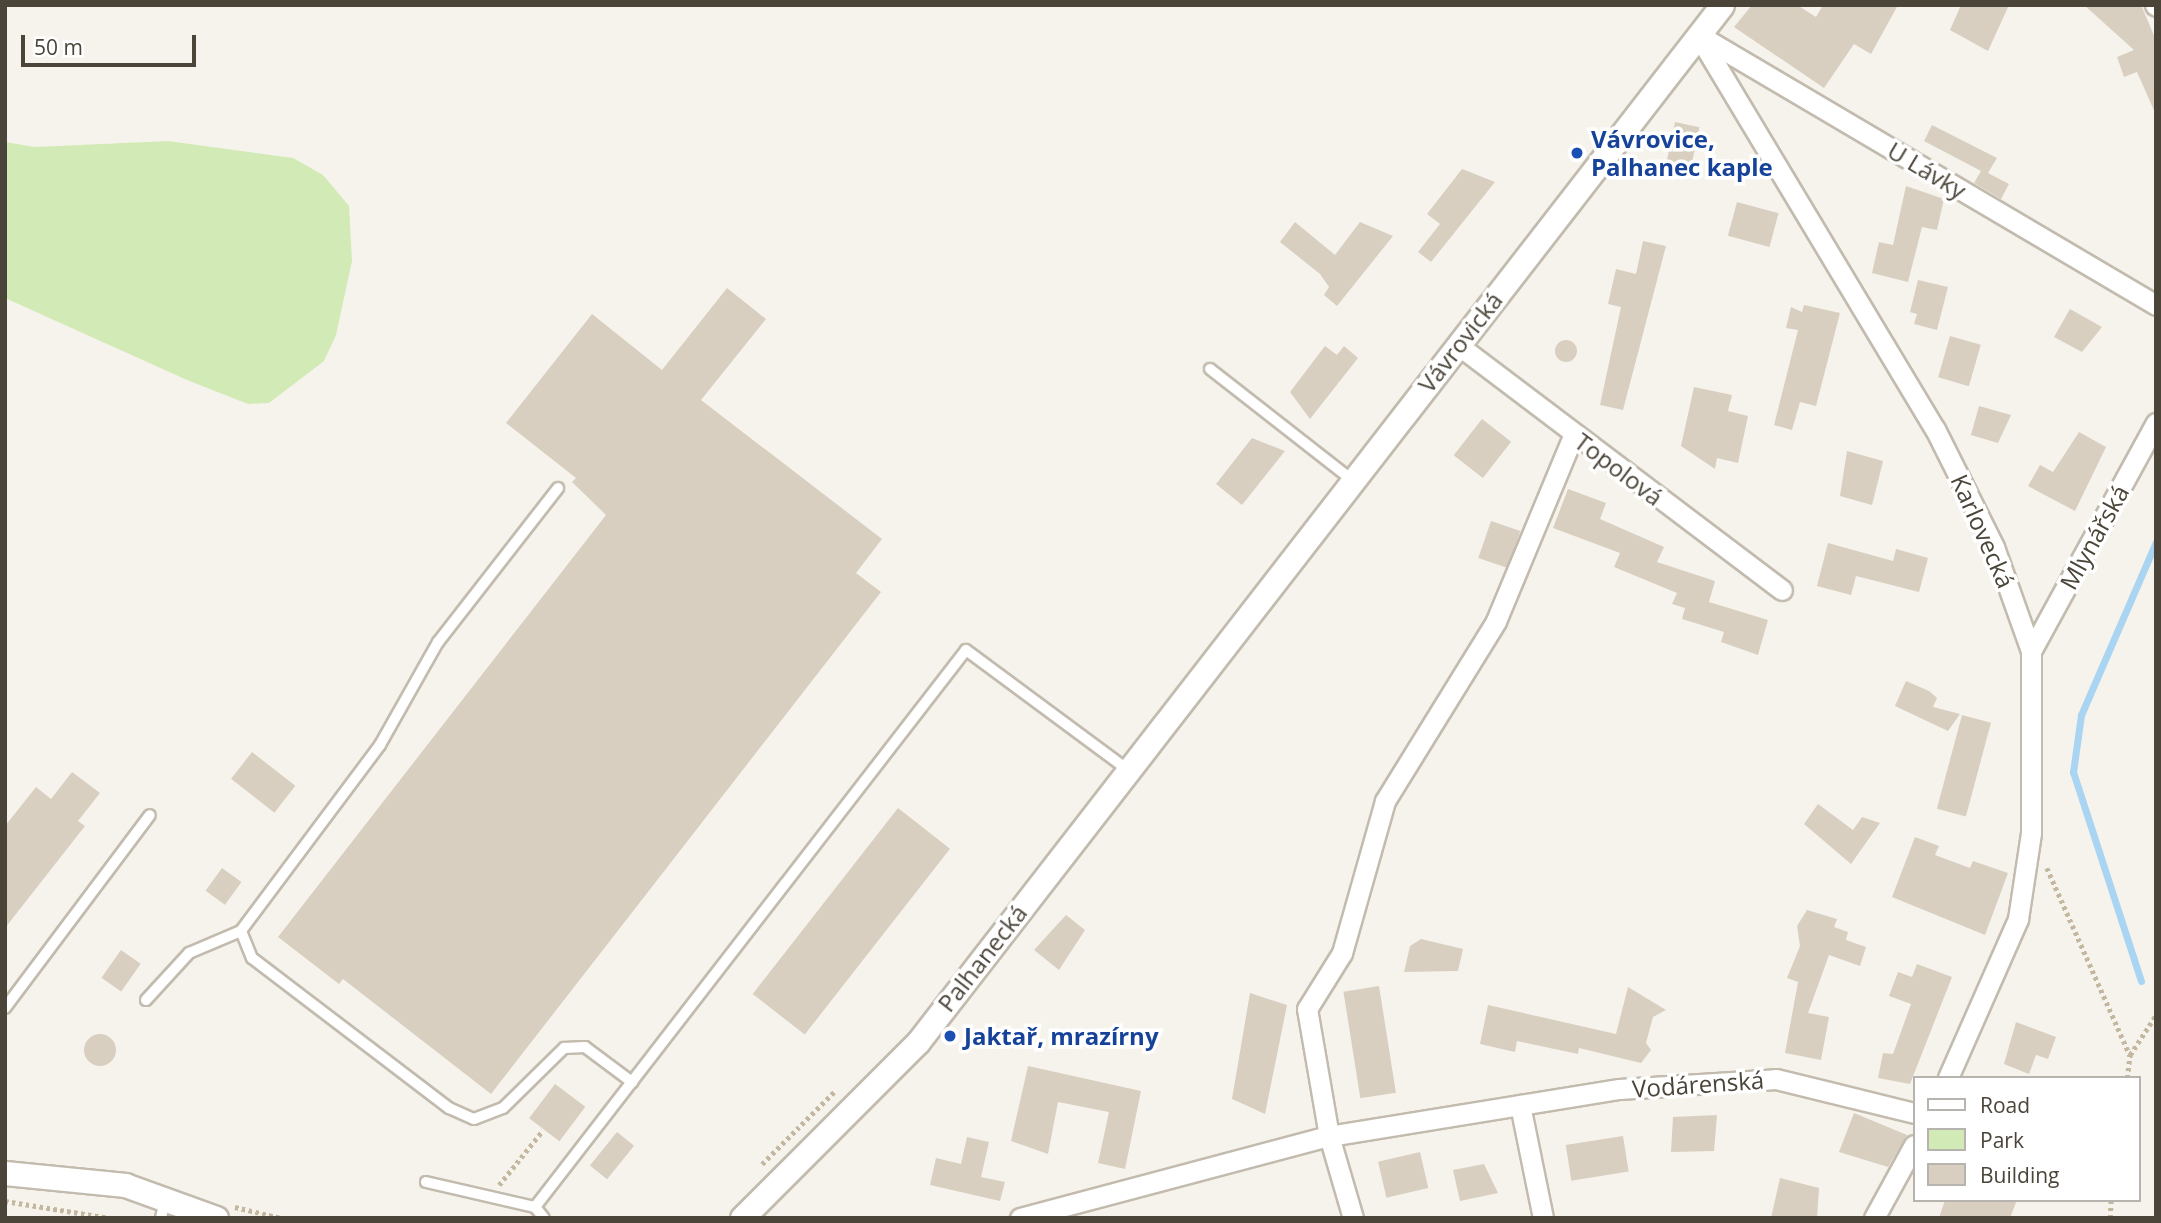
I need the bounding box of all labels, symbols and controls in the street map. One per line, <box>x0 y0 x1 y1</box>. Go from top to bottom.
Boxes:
scale bar <box>24 21 200 65</box>
text: 50 m <box>34 33 83 61</box>
place label: Vávrovice, Palhanec kaple <box>1591 125 1773 181</box>
street label: U Lávky <box>1883 135 1971 205</box>
marker: Vávrovice, Palhanec kaple <box>1569 145 1585 161</box>
street label: Vávrovická <box>1412 286 1508 398</box>
street label: Topolová <box>1569 427 1669 511</box>
street label: Karlovecká <box>1945 470 2021 592</box>
street label: Mlynářská <box>2054 480 2134 594</box>
street label: Palhanecká <box>931 899 1033 1017</box>
place label: Jaktař, mrazírny <box>964 1022 1159 1050</box>
marker: Jaktař, mrazírny <box>942 1028 958 1044</box>
street label: Vodárenská <box>1631 1065 1765 1103</box>
legend <box>1912 1076 2140 1202</box>
text: Road <box>1980 1091 2030 1119</box>
text: Park <box>1980 1126 2024 1154</box>
text: Building <box>1980 1161 2059 1189</box>

